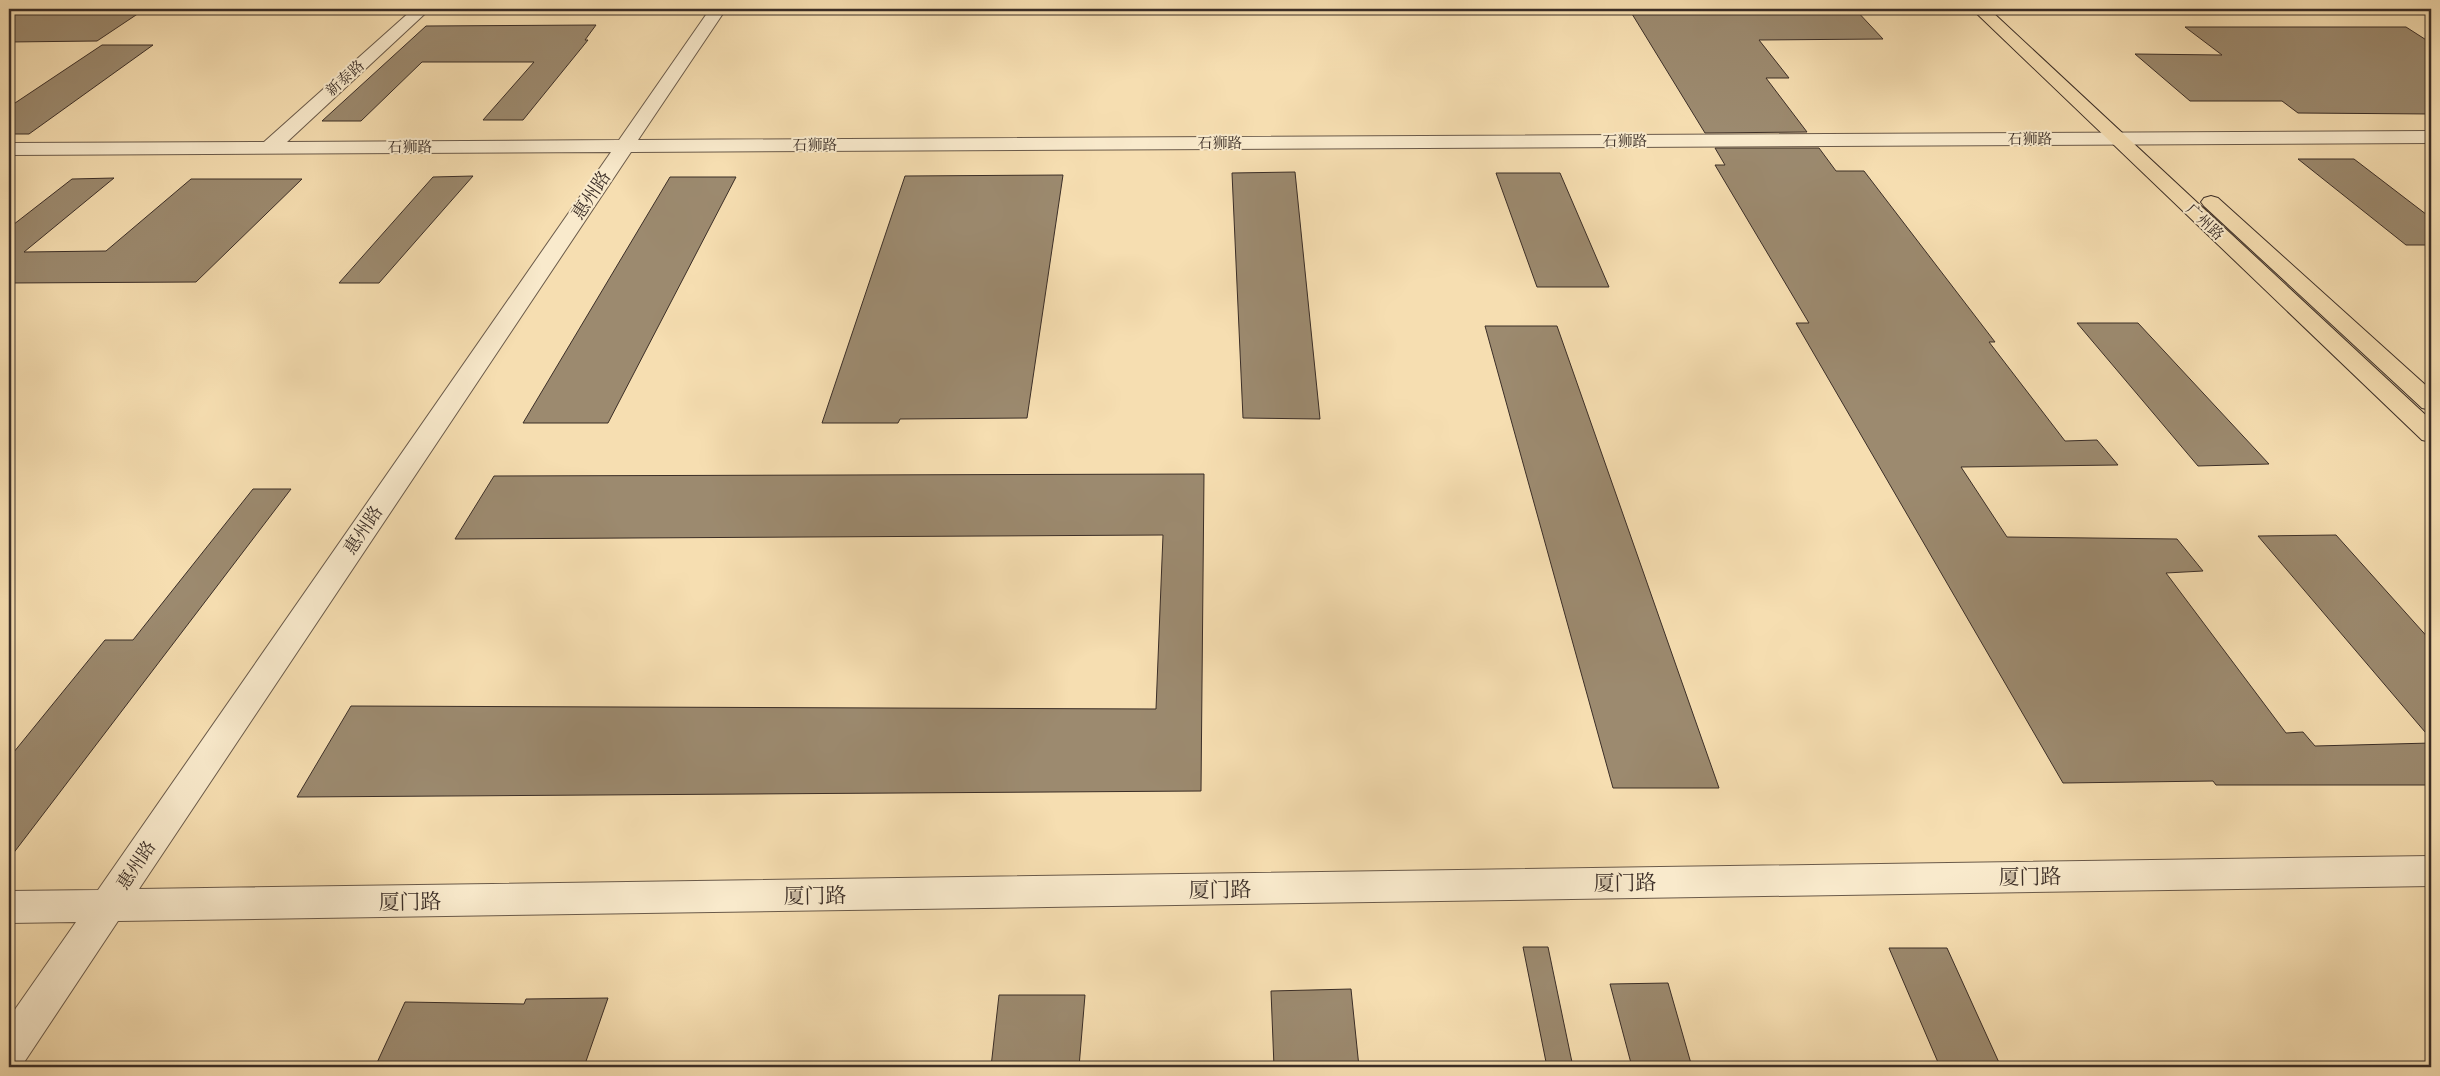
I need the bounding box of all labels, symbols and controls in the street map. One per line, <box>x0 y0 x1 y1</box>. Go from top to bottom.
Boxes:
street label: 新泰路 <box>321 55 368 100</box>
street label: 石狮路 <box>2007 128 2053 149</box>
street label: 石狮路 <box>1602 130 1648 151</box>
street label: 石狮路 <box>1197 132 1243 153</box>
street label: 石狮路 <box>792 134 838 155</box>
street label: 石狮路 <box>387 136 433 157</box>
street label: 惠州路 <box>564 165 617 225</box>
street label: 广州路 <box>2182 199 2229 245</box>
street label: 惠州路 <box>336 500 389 560</box>
street label: 惠州路 <box>109 835 162 895</box>
street label: 厦门路 <box>1998 860 2062 893</box>
street label: 厦门路 <box>1593 866 1657 899</box>
street label: 厦门路 <box>1188 873 1252 906</box>
street label: 厦门路 <box>783 879 847 912</box>
street label: 厦门路 <box>378 885 442 918</box>

